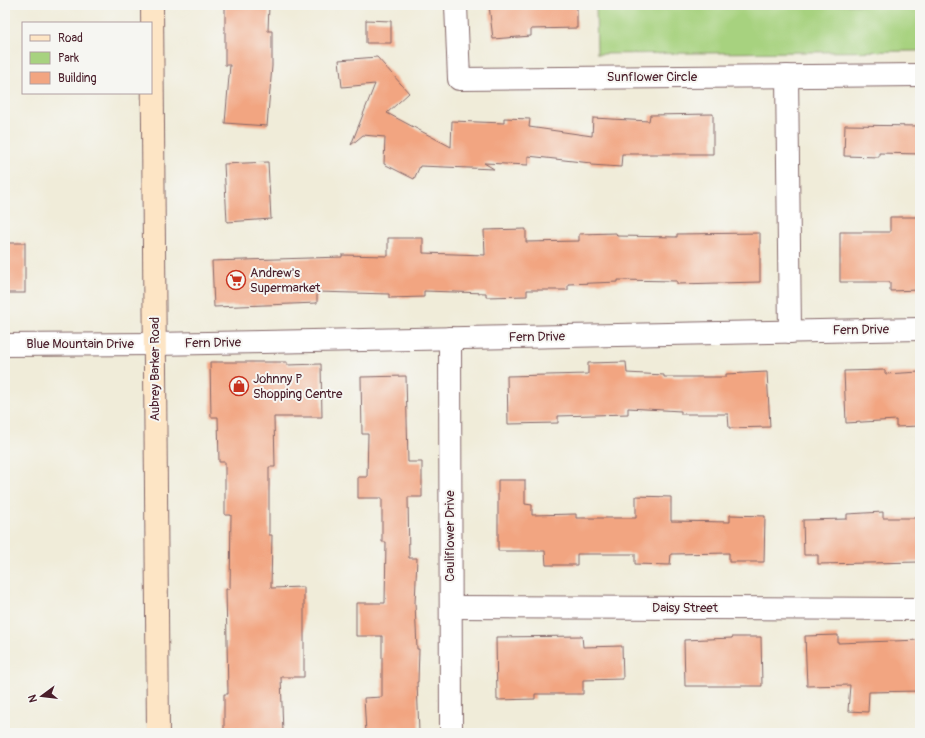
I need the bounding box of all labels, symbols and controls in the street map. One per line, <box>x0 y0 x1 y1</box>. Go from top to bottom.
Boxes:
legend <box>22 22 152 94</box>
text: Road <box>58 31 83 46</box>
text: Park <box>58 51 79 66</box>
street label: Sunflower Circle <box>607 69 698 85</box>
text: Building <box>58 71 97 86</box>
place label: Andrew's Supermarket <box>250 265 321 296</box>
supermarket icon: Andrew's Supermarket <box>225 269 247 291</box>
street label: Aubrey Barker Road <box>147 317 163 421</box>
street label: Fern Drive <box>833 321 890 338</box>
street label: Fern Drive <box>509 328 566 345</box>
street label: Fern Drive <box>185 334 242 351</box>
street label: Blue Mountain Drive <box>26 336 134 352</box>
place label: Johnny P Shopping Centre <box>253 371 343 402</box>
shop icon: Johnny P Shopping Centre <box>228 375 250 397</box>
street label: Cauliflower Drive <box>442 490 458 582</box>
street label: Daisy Street <box>652 600 719 616</box>
north arrow <box>22 676 62 716</box>
text: N <box>25 693 40 704</box>

